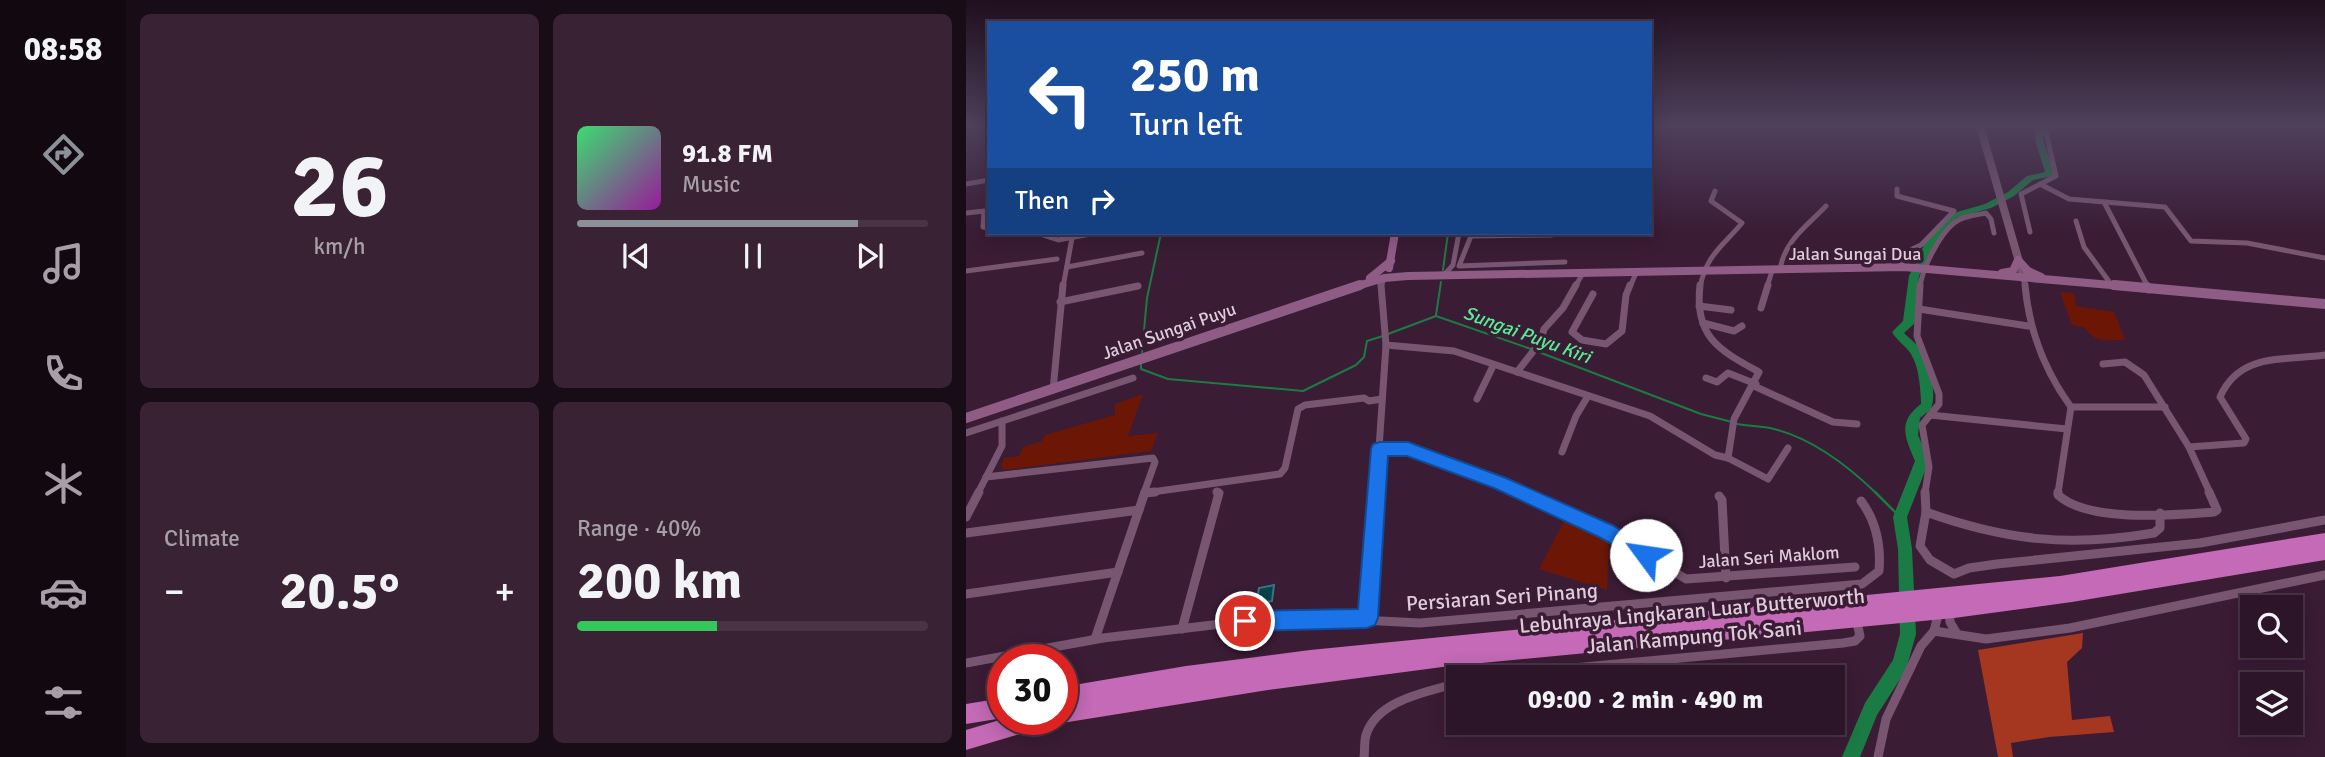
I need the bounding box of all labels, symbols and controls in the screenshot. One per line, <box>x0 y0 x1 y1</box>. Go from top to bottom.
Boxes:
text: 08:58 <box>24 30 102 69</box>
text: 250 m <box>1130 45 1260 105</box>
icon: left <box>1015 49 1106 140</box>
text: Turn left <box>1130 105 1243 144</box>
icon: directions <box>39 130 88 179</box>
text: 26 <box>290 130 389 243</box>
text: 91.8 FM <box>682 138 773 170</box>
text: Music <box>682 170 740 199</box>
icon: right <box>1083 182 1121 220</box>
text: Then <box>1015 185 1069 217</box>
text: km/h <box>313 232 366 261</box>
icon: previous <box>617 237 655 275</box>
icon: pause <box>734 237 772 275</box>
icon: next <box>851 237 889 275</box>
icon: music <box>39 239 88 288</box>
street label: Jalan Sungai Dua <box>1789 243 1921 265</box>
street label: Jalan Sungai Puyu <box>1099 298 1239 364</box>
water label: Sungai Puyu Kiri <box>1460 301 1596 370</box>
icon: phone <box>39 349 88 398</box>
icon: climate <box>39 459 88 508</box>
text: Range · 40% <box>577 514 701 543</box>
position arrow <box>1609 518 1683 592</box>
text: Climate <box>164 524 240 553</box>
street label: Jalan Seri Maklom <box>1698 541 1840 573</box>
text: 200 km <box>577 549 742 613</box>
text: 20.5° <box>280 559 399 623</box>
icon: car <box>39 568 88 617</box>
text: − <box>164 568 185 615</box>
text: + <box>494 568 515 615</box>
street label: Persiaran Seri Pinang <box>1405 577 1599 617</box>
street label: Lebuhraya Lingkaran Luar Butterworth <box>1518 583 1866 639</box>
pin <box>1215 591 1275 651</box>
map controls <box>2240 595 2303 735</box>
button: search <box>2240 595 2303 658</box>
icon: arrive <box>1226 602 1264 640</box>
street label: Jalan Kampung Tok Sani <box>1585 615 1803 659</box>
speed limit sign: 30 <box>987 644 1078 735</box>
button: layers <box>2240 672 2303 735</box>
icon: filters <box>39 678 88 727</box>
text: 09:00 · 2 min · 490 m <box>1528 684 1763 716</box>

